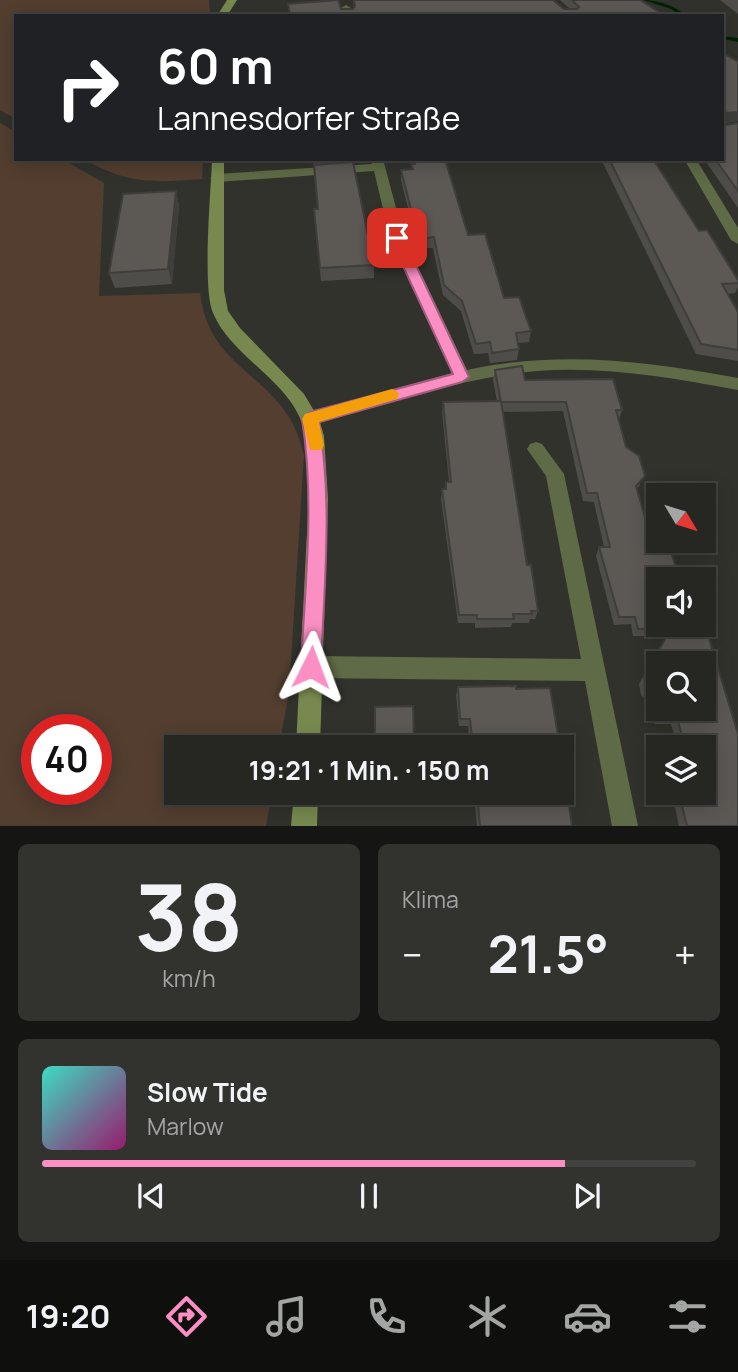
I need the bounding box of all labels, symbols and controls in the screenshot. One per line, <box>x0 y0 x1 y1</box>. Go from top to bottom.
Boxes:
text: 60 m <box>157 32 274 99</box>
icon: right <box>42 42 133 133</box>
text: Lannesdorfer Straße <box>157 96 460 140</box>
pin <box>367 208 427 268</box>
icon: arrive <box>378 219 416 257</box>
north arrow <box>646 483 716 553</box>
map controls <box>646 483 716 805</box>
button: sound <box>646 567 716 637</box>
position arrow <box>274 630 348 704</box>
button: search <box>646 651 716 721</box>
speed limit sign: 40 <box>21 714 112 805</box>
button: layers <box>646 735 716 805</box>
text: 19:21 · 1 Min. · 150 m <box>249 752 489 788</box>
text: 38 <box>135 854 243 978</box>
text: Klima <box>402 883 459 915</box>
text: 21.5° <box>488 918 609 989</box>
text: − <box>402 928 423 980</box>
text: + <box>674 928 696 980</box>
text: km/h <box>162 962 216 994</box>
text: Slow Tide <box>147 1074 268 1110</box>
text: Marlow <box>147 1110 224 1142</box>
icon: previous <box>132 1177 170 1215</box>
icon: pause <box>350 1177 388 1215</box>
icon: next <box>568 1177 606 1215</box>
icon: directions <box>162 1292 211 1341</box>
icon: music <box>262 1292 311 1341</box>
icon: phone <box>362 1292 411 1341</box>
icon: climate <box>463 1292 512 1341</box>
icon: car <box>563 1292 612 1341</box>
icon: filters <box>663 1292 712 1341</box>
text: 19:20 <box>26 1294 111 1338</box>

